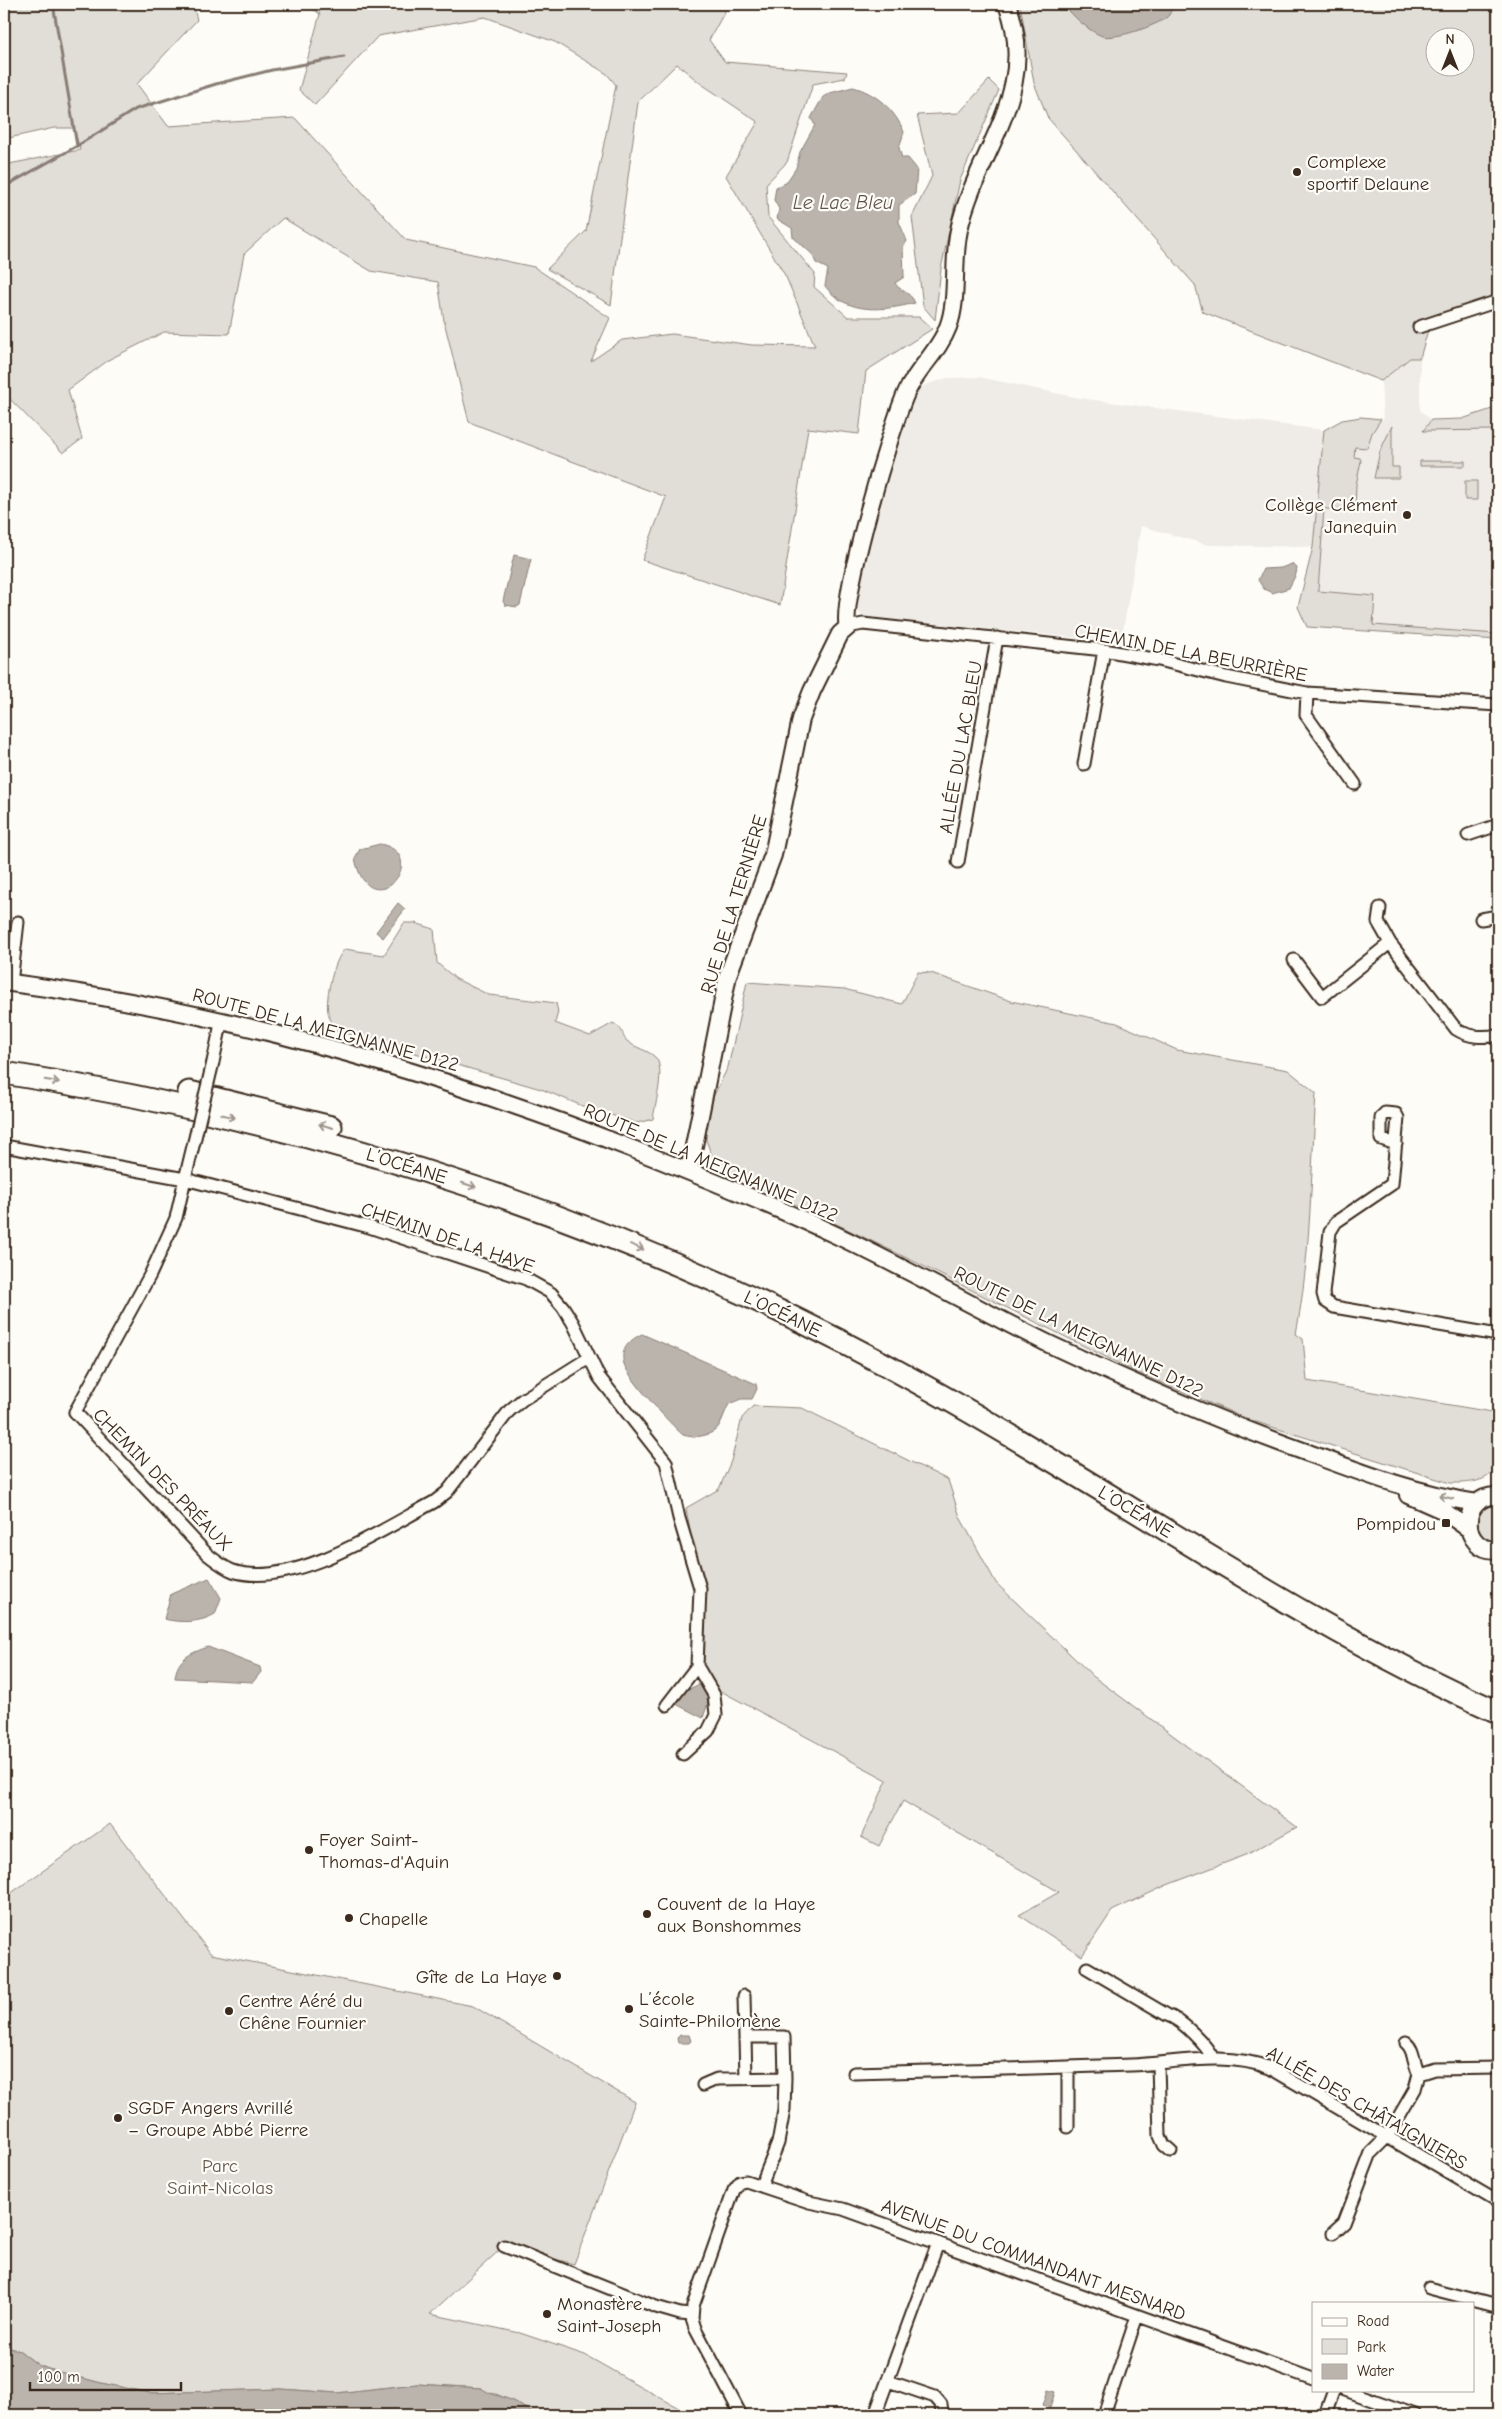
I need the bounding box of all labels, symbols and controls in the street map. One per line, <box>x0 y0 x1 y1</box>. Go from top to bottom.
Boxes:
north arrow <box>1424 28 1474 78</box>
text: N <box>1445 31 1455 48</box>
place label: Complexe sportif Delaune <box>1307 151 1429 195</box>
marker: Complexe sportif Delaune <box>1291 166 1303 178</box>
water label: Le Lac Bleu <box>793 191 893 214</box>
place label: Collège Clément Janequin <box>1265 494 1398 538</box>
marker: Collège Clément Janequin <box>1401 509 1413 521</box>
street label: CHEMIN DE LA BEURRIÈRE <box>1073 620 1309 686</box>
street label: ALLÉE DU LAC BLEU <box>935 659 987 835</box>
street label: RUE DE LA TERNIÈRE <box>696 812 772 996</box>
street label: ROUTE DE LA MEIGNANNE D122 <box>190 984 461 1076</box>
one-way arrow <box>44 1076 60 1086</box>
street label: ROUTE DE LA MEIGNANNE D122 <box>580 1099 841 1227</box>
one-way arrow <box>220 1112 236 1121</box>
one-way arrow <box>318 1120 334 1130</box>
street label: L’OCÉANE <box>364 1143 450 1189</box>
one-way arrow <box>460 1180 476 1190</box>
street label: CHEMIN DE LA HAYE <box>358 1198 537 1278</box>
one-way arrow <box>629 1243 644 1253</box>
street label: ROUTE DE LA MEIGNANNE D122 <box>950 1262 1207 1402</box>
street label: L’OCÉANE <box>740 1286 825 1342</box>
street label: CHEMIN DES PRÉAUX <box>88 1404 236 1556</box>
street label: L’OCÉANE <box>1094 1481 1177 1543</box>
one-way arrow <box>1438 1492 1454 1501</box>
place label: Pompidou <box>1356 1513 1436 1535</box>
marker: Pompidou <box>1440 1517 1452 1529</box>
place label: Foyer Saint- Thomas-d'Aquin <box>319 1829 449 1873</box>
marker: Foyer Saint- Thomas-d'Aquin <box>303 1844 315 1856</box>
place label: Couvent de la Haye aux Bonshommes <box>657 1893 815 1937</box>
place label: Chapelle <box>359 1908 428 1930</box>
marker: Couvent de la Haye aux Bonshommes <box>641 1908 653 1920</box>
marker: Chapelle <box>343 1912 355 1924</box>
place label: Gîte de La Haye <box>416 1966 547 1988</box>
marker: Gîte de La Haye <box>551 1970 563 1982</box>
place label: L’école Sainte-Philomène <box>639 1988 781 2032</box>
place label: Centre Aéré du Chêne Fournier <box>239 1990 366 2034</box>
marker: L’école Sainte-Philomène <box>623 2003 635 2015</box>
marker: Centre Aéré du Chêne Fournier <box>223 2005 235 2017</box>
street label: ALLÉE DES CHÂTAIGNIERS <box>1262 2041 1471 2174</box>
place label: SGDF Angers Avrillé – Groupe Abbé Pierre <box>128 2097 308 2141</box>
marker: SGDF Angers Avrillé – Groupe Abbé Pierre <box>112 2112 124 2124</box>
park label: Parc Saint-Nicolas <box>167 2155 273 2199</box>
street label: AVENUE DU COMMANDANT MESNARD <box>878 2194 1189 2325</box>
place label: Monastère Saint-Joseph <box>557 2293 661 2337</box>
legend <box>1312 2302 1474 2392</box>
marker: Monastère Saint-Joseph <box>541 2308 553 2320</box>
text: Road <box>1357 2312 1389 2330</box>
text: Park <box>1357 2338 1386 2356</box>
scale bar <box>30 2359 181 2391</box>
text: Water <box>1357 2362 1394 2380</box>
text: 100 m <box>38 2368 80 2386</box>

